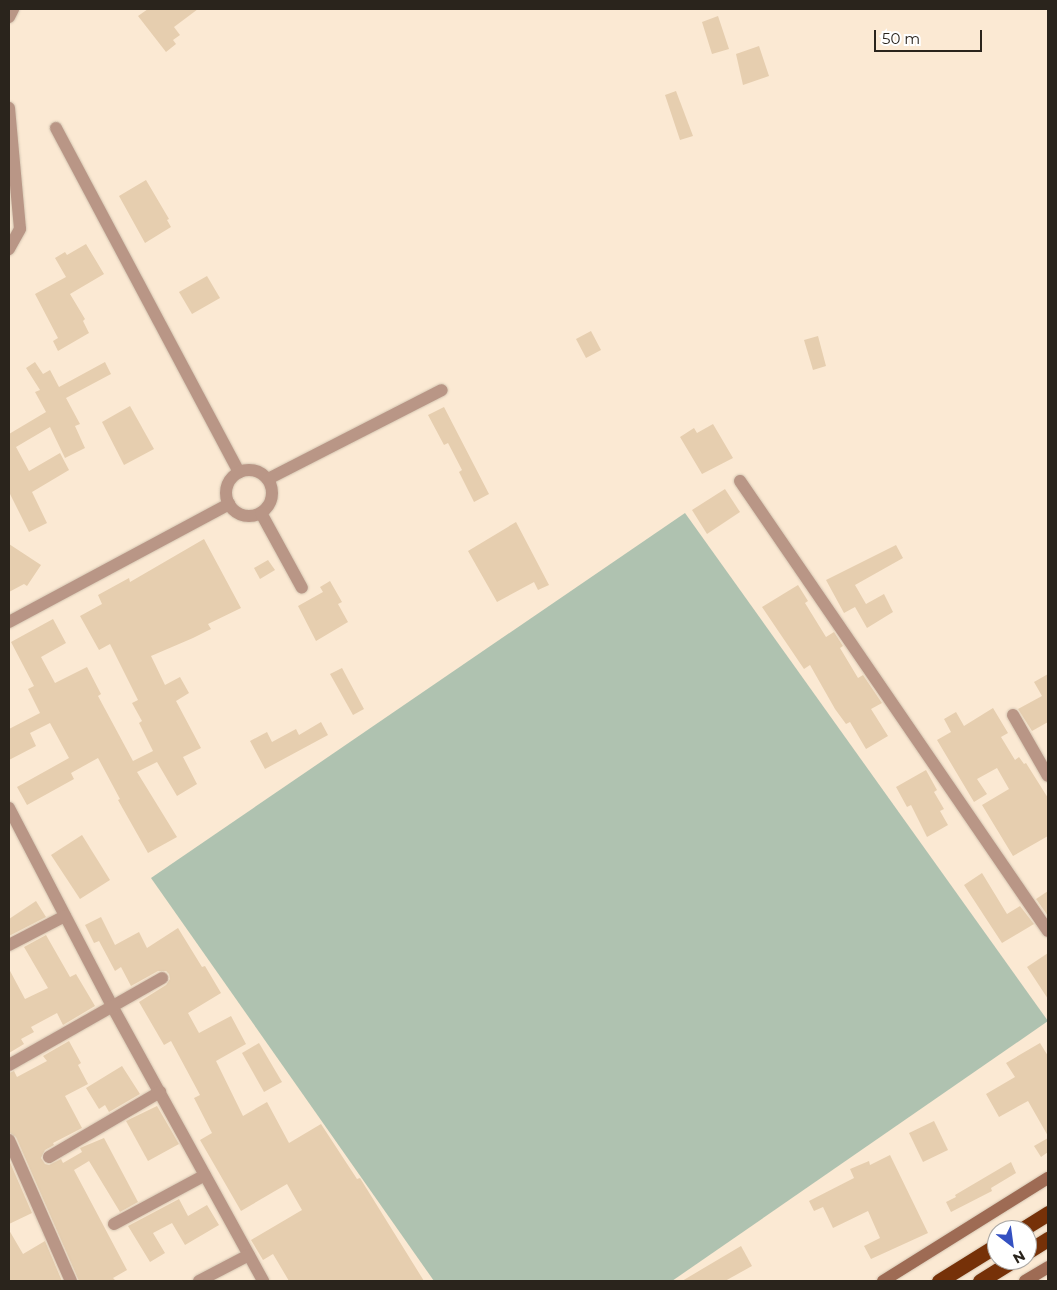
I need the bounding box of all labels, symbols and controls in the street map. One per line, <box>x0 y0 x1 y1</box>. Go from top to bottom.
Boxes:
scale bar <box>877 20 984 52</box>
text: 50 m <box>882 29 920 48</box>
north arrow <box>987 1220 1037 1270</box>
text: N <box>1010 1247 1028 1268</box>

